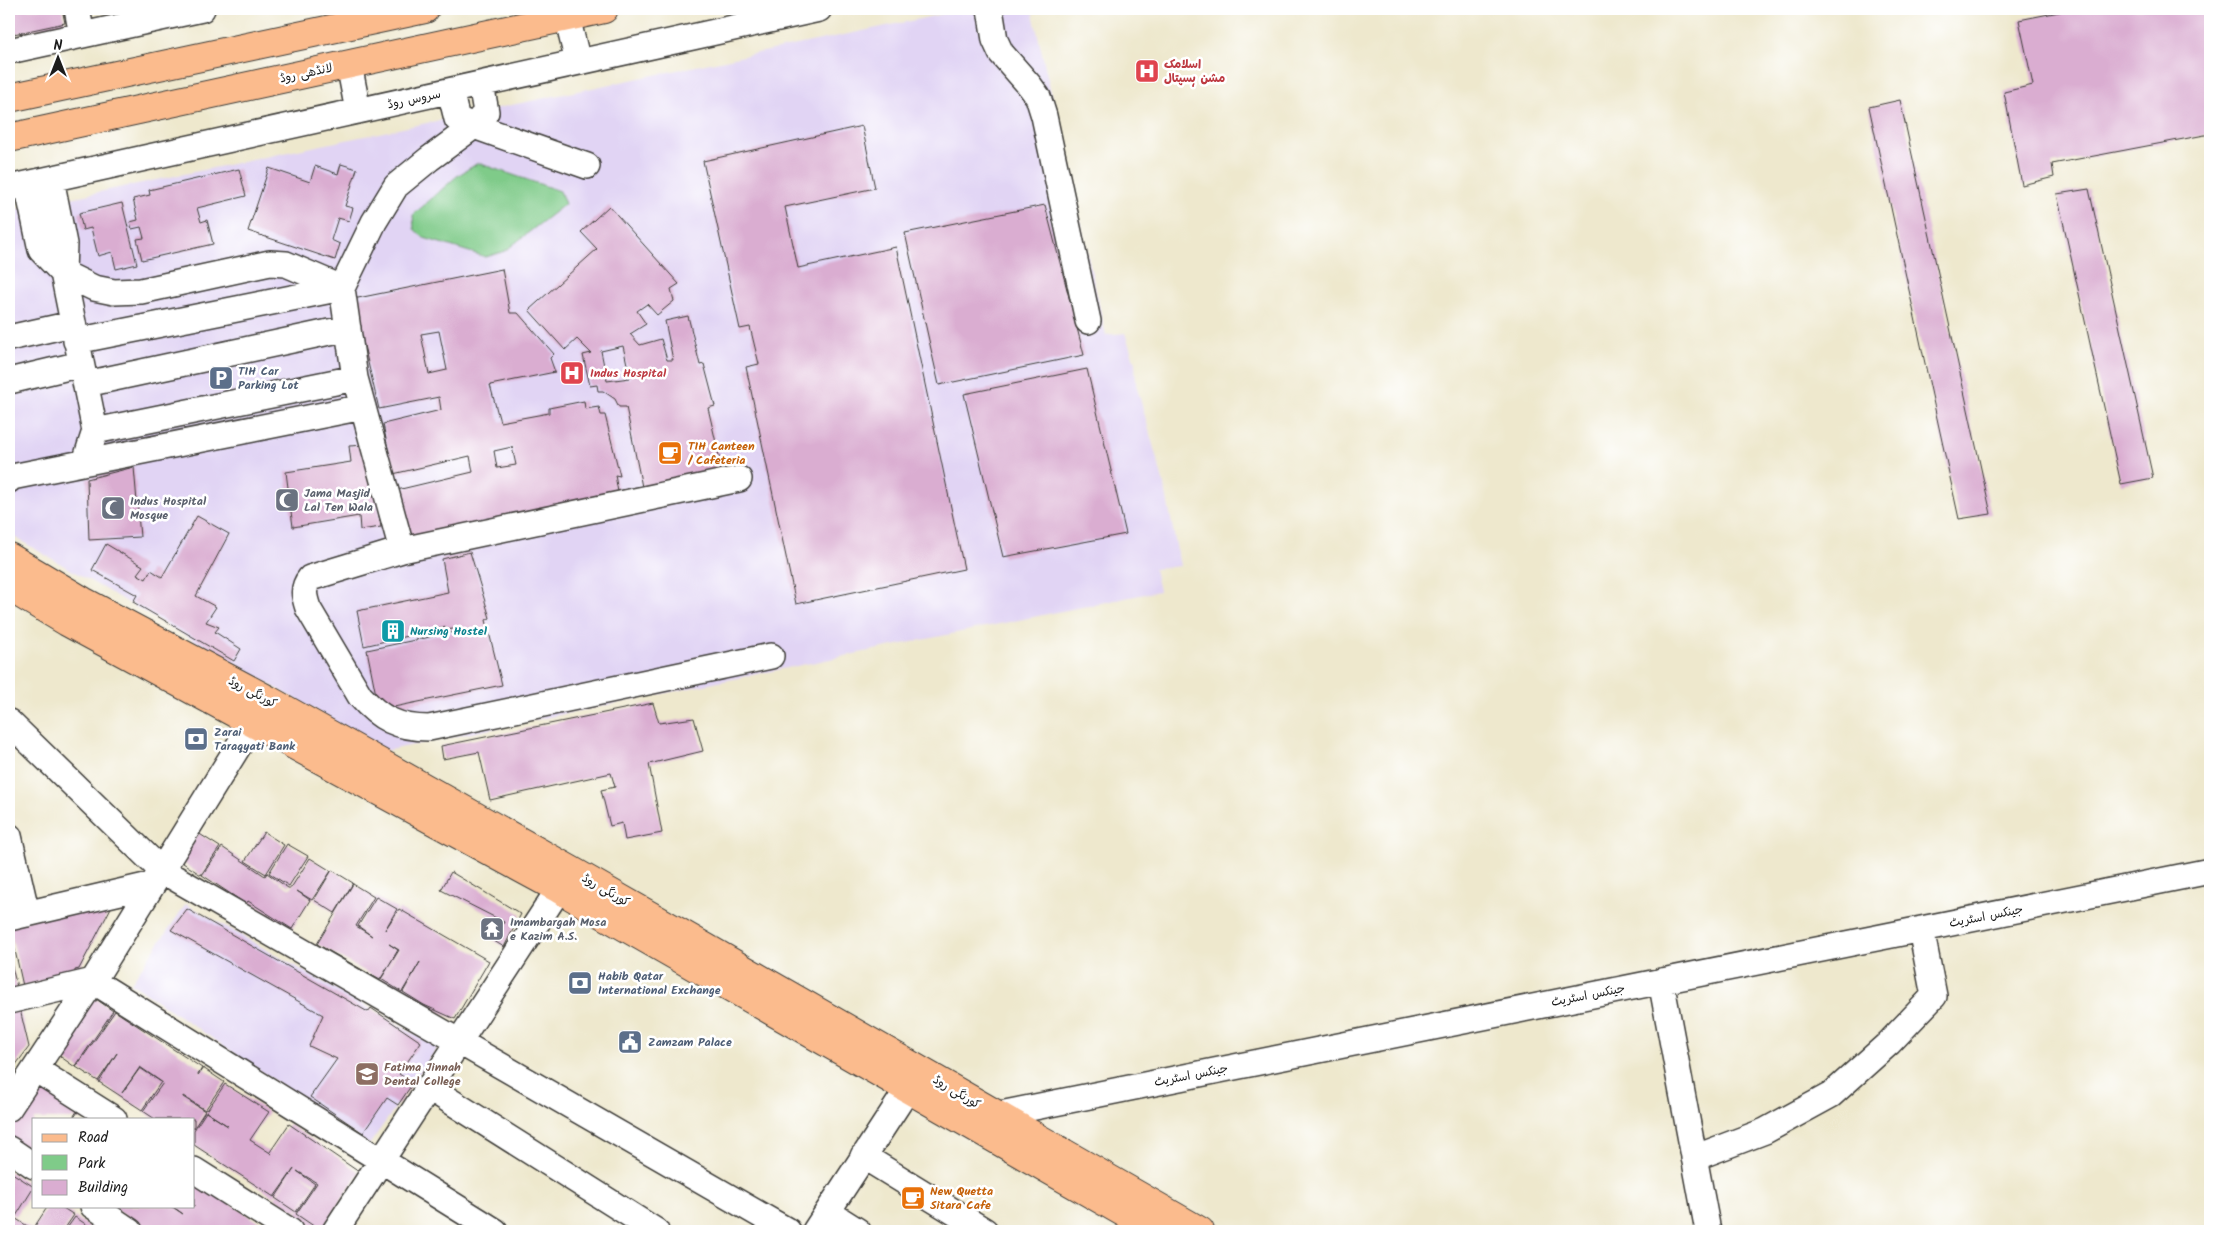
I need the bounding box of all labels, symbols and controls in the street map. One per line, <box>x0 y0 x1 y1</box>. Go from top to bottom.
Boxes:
north arrow <box>32 32 82 82</box>
text: N <box>54 35 63 57</box>
place label: اسلامک مشن ہسپتال <box>1164 55 1225 88</box>
hospital icon: اسلامک مشن ہسپتال <box>1134 58 1160 84</box>
street label: لانڈھی روڈ <box>278 59 334 88</box>
street label: سروس روڈ <box>386 85 443 114</box>
hospital icon: Indus Hospital <box>559 360 585 386</box>
place label: TIH Car Parking Lot <box>238 362 299 395</box>
place label: Indus Hospital <box>590 364 667 383</box>
parking icon: TIH Car Parking Lot <box>208 365 234 391</box>
place label: TIH Canteen / Cafeteria <box>687 437 755 470</box>
cafe icon: TIH Canteen / Cafeteria <box>657 440 683 466</box>
place label: Jama Masjid Lal Ten Wala <box>304 484 373 517</box>
mosque icon: Jama Masjid Lal Ten Wala <box>274 487 300 513</box>
place label: Indus Hospital Mosque <box>130 492 207 525</box>
mosque icon: Indus Hospital Mosque <box>100 495 126 521</box>
building icon: Nursing Hostel <box>380 618 406 644</box>
place label: Nursing Hostel <box>410 622 488 641</box>
street label: کورنگی روڈ <box>225 672 280 713</box>
place label: Zarai Taraqyati Bank <box>214 723 296 756</box>
bank icon: Zarai Taraqyati Bank <box>183 726 209 752</box>
street label: کورنگی روڈ <box>578 869 633 912</box>
street label: جینکس اسٹریٹ <box>1947 900 2025 933</box>
place label: Imambargah Mosa e Kazim A.S. <box>510 913 606 946</box>
temple icon: Imambargah Mosa e Kazim A.S. <box>479 916 505 942</box>
place label: Habib Qatar International Exchange <box>598 967 721 1000</box>
bank icon: Habib Qatar International Exchange <box>567 970 593 996</box>
street label: جینکس اسٹریٹ <box>1549 979 1627 1012</box>
public building icon: Zamzam Palace <box>617 1029 643 1055</box>
place label: Zamzam Palace <box>648 1033 732 1052</box>
place label: Fatima Jinnah Dental College <box>384 1058 461 1091</box>
street label: جینکس اسٹریٹ <box>1152 1059 1230 1092</box>
school or university icon: Fatima Jinnah Dental College <box>354 1061 380 1087</box>
street label: کورنگی روڈ <box>929 1071 984 1114</box>
legend <box>32 1118 195 1208</box>
text: Road <box>78 1126 109 1150</box>
text: Park <box>78 1152 106 1176</box>
text: Building <box>78 1176 128 1200</box>
place label: New Quetta Sitara Cafe <box>930 1182 993 1215</box>
cafe icon: New Quetta Sitara Cafe <box>900 1185 926 1211</box>

